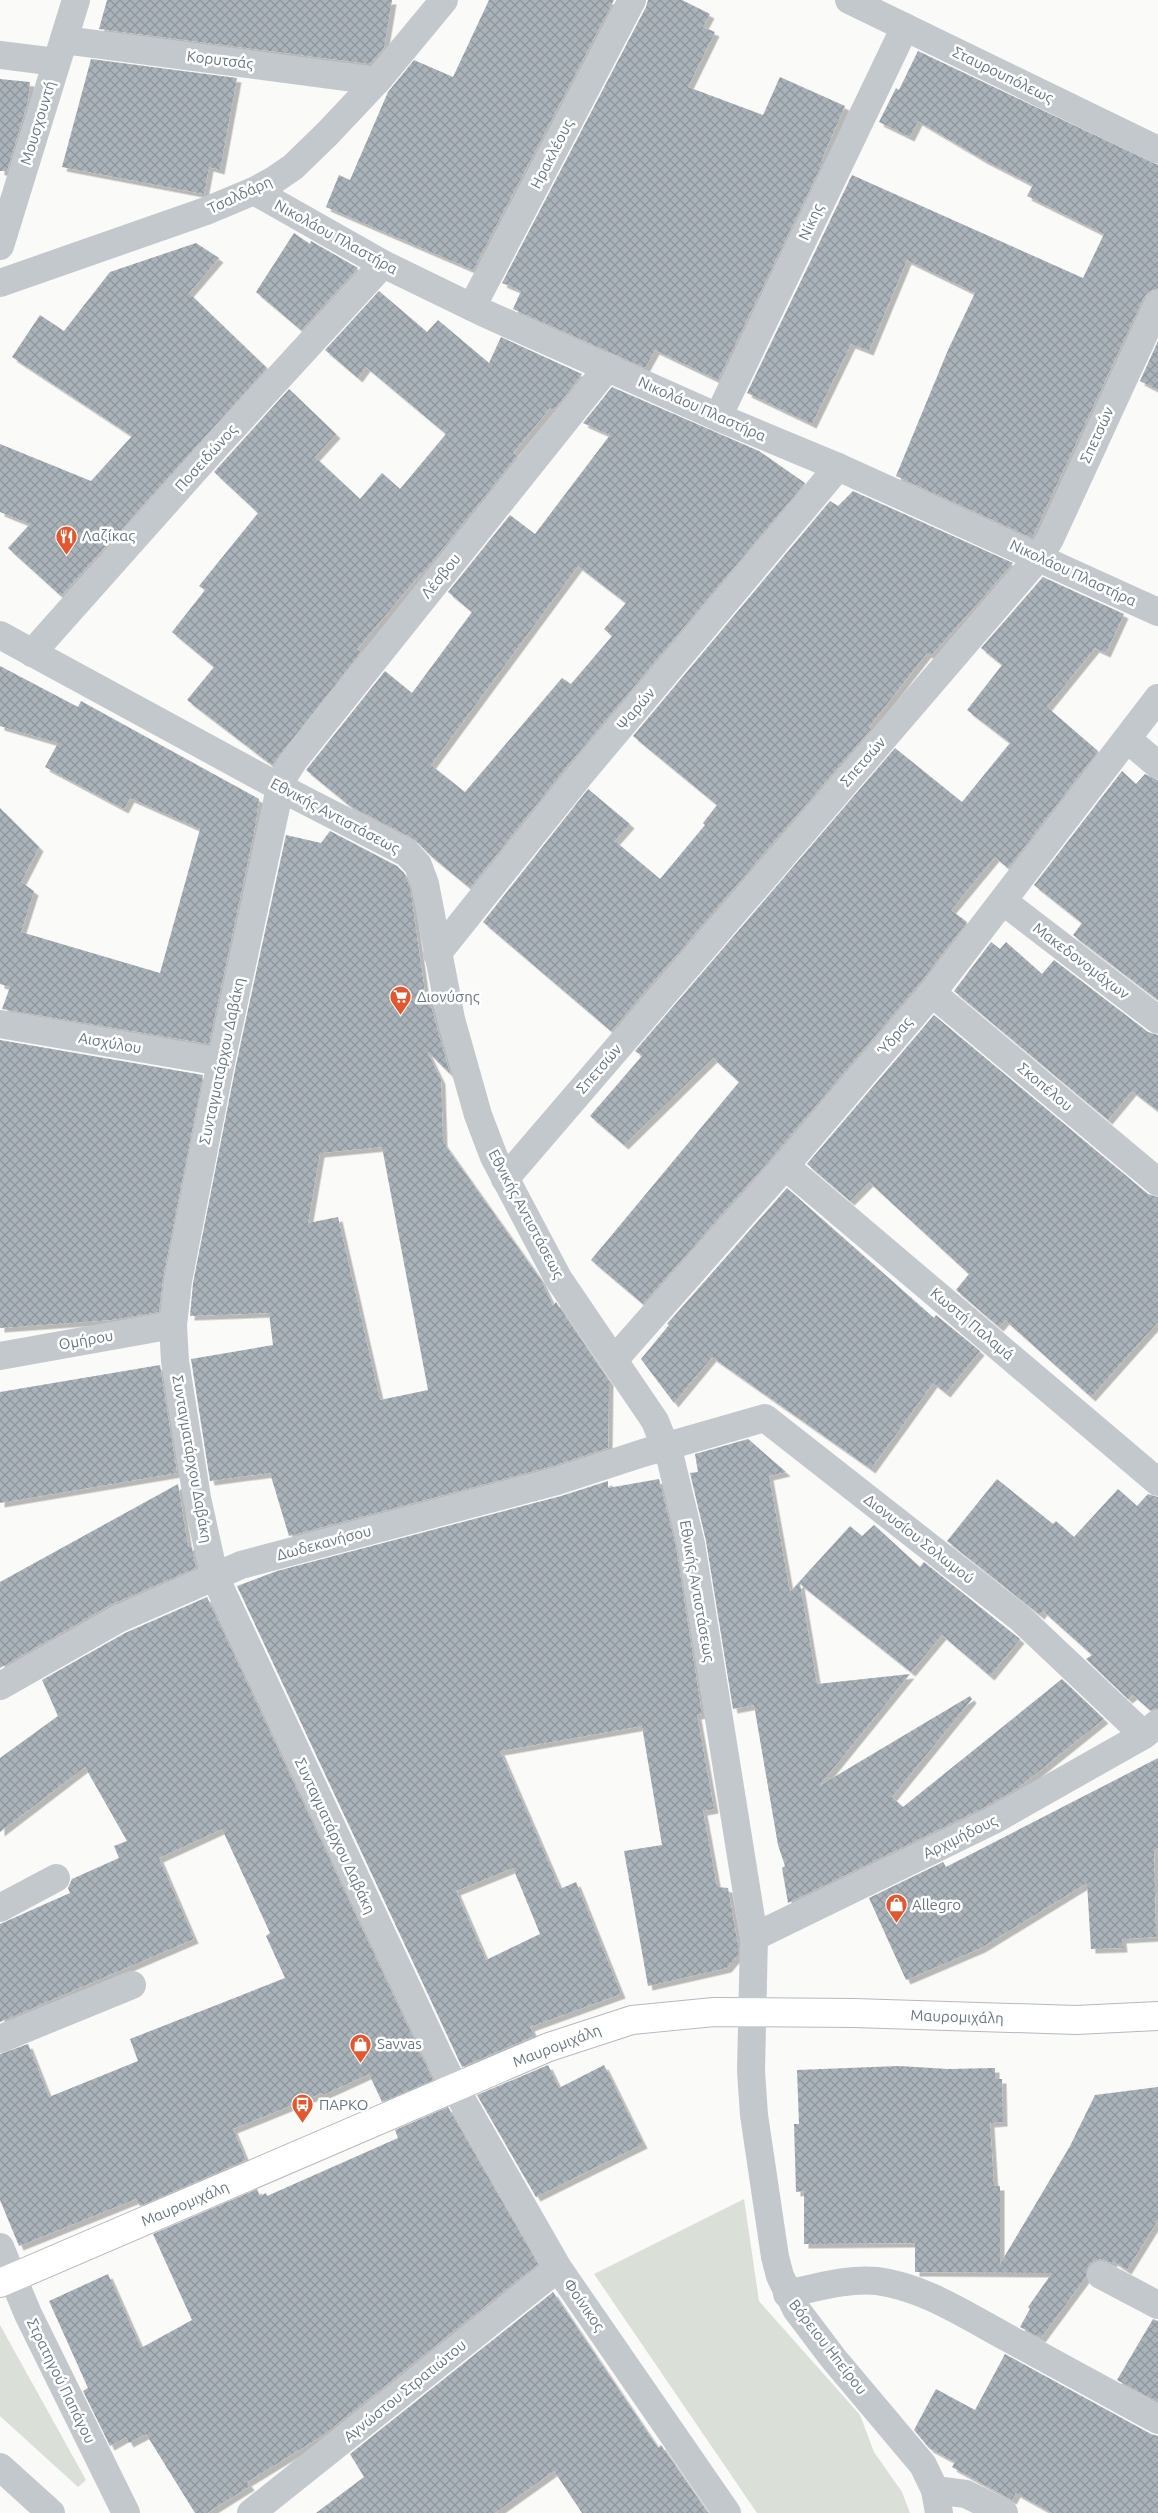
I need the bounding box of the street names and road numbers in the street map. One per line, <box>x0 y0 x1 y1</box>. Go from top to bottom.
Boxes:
street label: Σταυρουπόλεως <box>950 43 1056 106</box>
street label: Κορυτσάς <box>186 47 254 72</box>
street label: Μουσχουντή <box>17 79 58 167</box>
street label: Ηρακλέους <box>527 116 576 191</box>
street label: Τσαλδάρη <box>205 172 274 217</box>
street label: Νικολάου Πλαστήρα <box>272 196 401 277</box>
street label: Νίκης <box>795 201 826 243</box>
street label: Νικολάου Πλαστήρα <box>636 373 769 444</box>
street label: Σπετσών <box>1076 404 1117 465</box>
street label: Ποσειδώνος <box>171 421 240 494</box>
street label: Νικολάου Πλαστήρα <box>1007 536 1139 609</box>
street label: Λέσβου <box>417 550 464 601</box>
street label: Ψαρών <box>613 684 658 733</box>
street label: Σπετσών <box>837 734 889 790</box>
street label: Εθνικής Αντιστάσεως <box>268 774 403 857</box>
street label: Μακεδονομάχων <box>1030 919 1133 1002</box>
street label: Συνταγματάρχου Δαβάκη <box>196 976 247 1146</box>
street label: Ύδρας <box>873 1013 915 1059</box>
street label: Αισχύλου <box>77 1029 143 1056</box>
street label: Σπετσών <box>573 1041 625 1097</box>
street label: Σκοπέλου <box>1015 1059 1076 1114</box>
street label: Εθνικής Αντιστάσεως <box>485 1146 568 1281</box>
street label: Κωστή Παλαμά <box>927 1284 1017 1363</box>
street label: Ομήρου <box>57 1326 115 1353</box>
street label: Συνταγματάρχου Δαβάκη <box>169 1374 216 1544</box>
street label: Διονυσίου Σολωμού <box>861 1490 978 1587</box>
street label: Εθνικής Αντιστάσεως <box>677 1519 718 1663</box>
street label: Δωδεκανήσου <box>275 1522 373 1563</box>
street label: Συνταγματάρχου Δαβάκη <box>292 1755 379 1916</box>
street label: Αρχιμήδους <box>920 1811 1000 1862</box>
street label: Μαυρομιχάλη <box>910 2006 1004 2027</box>
street label: Μαυρομιχάλη <box>510 2021 603 2070</box>
street label: Μαυρομιχάλη <box>139 2177 231 2230</box>
street label: Φοίνικος <box>560 2275 609 2334</box>
street label: Βόρειου Ηπείρου <box>786 2296 871 2398</box>
street label: Στρατηγού Παπάγου <box>24 2316 99 2446</box>
street label: Αγνώστου Στρατιώτου <box>340 2336 469 2445</box>

